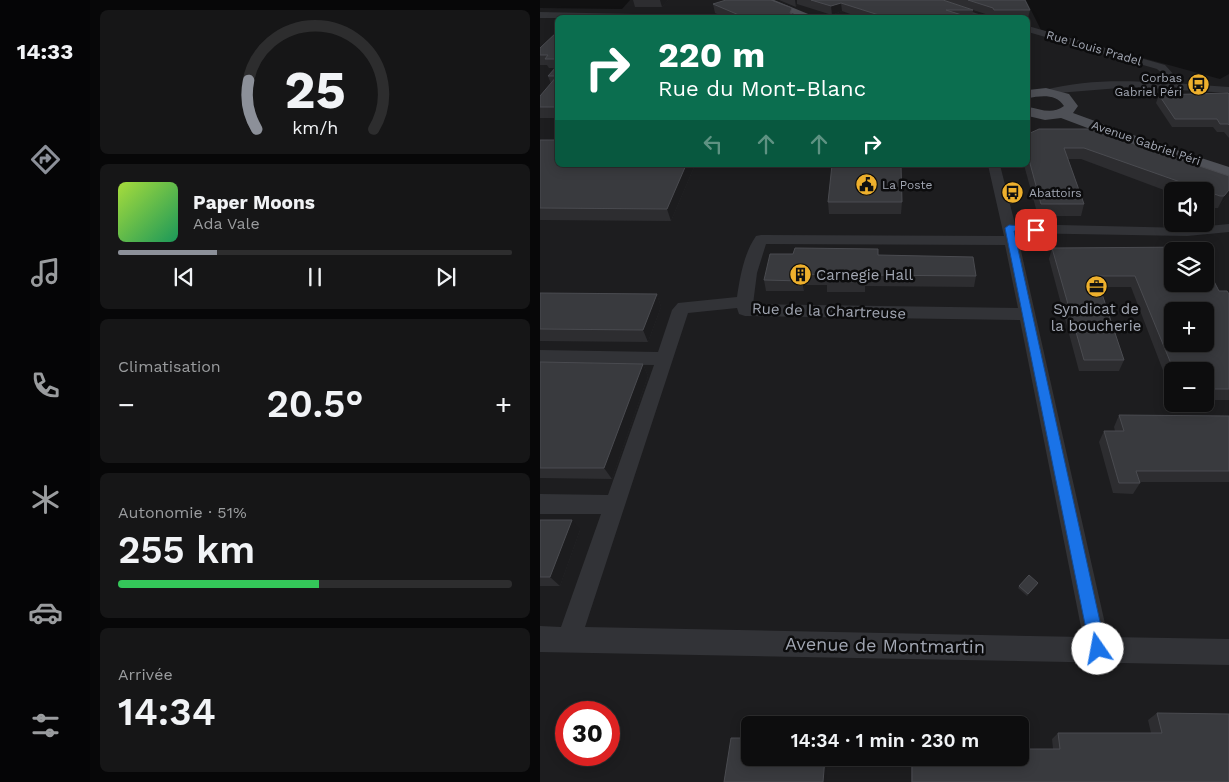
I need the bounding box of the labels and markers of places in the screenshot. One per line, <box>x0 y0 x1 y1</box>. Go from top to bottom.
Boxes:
place label: Corbas Gabriel Péri <box>1114 71 1182 99</box>
bus stop icon: Corbas Gabriel Péri <box>1186 73 1210 97</box>
public building icon: La Poste <box>854 173 878 197</box>
place label: La Poste <box>882 178 933 192</box>
bus stop icon: Abattoirs <box>1001 181 1025 205</box>
place label: Abattoirs <box>1029 186 1082 200</box>
pin <box>1015 209 1057 251</box>
building icon: Carnegie Hall <box>788 263 812 287</box>
place label: Carnegie Hall <box>816 266 914 284</box>
office icon: Syndicat de la boucherie <box>1084 274 1108 298</box>
place label: Syndicat de la boucherie <box>1051 300 1141 335</box>

